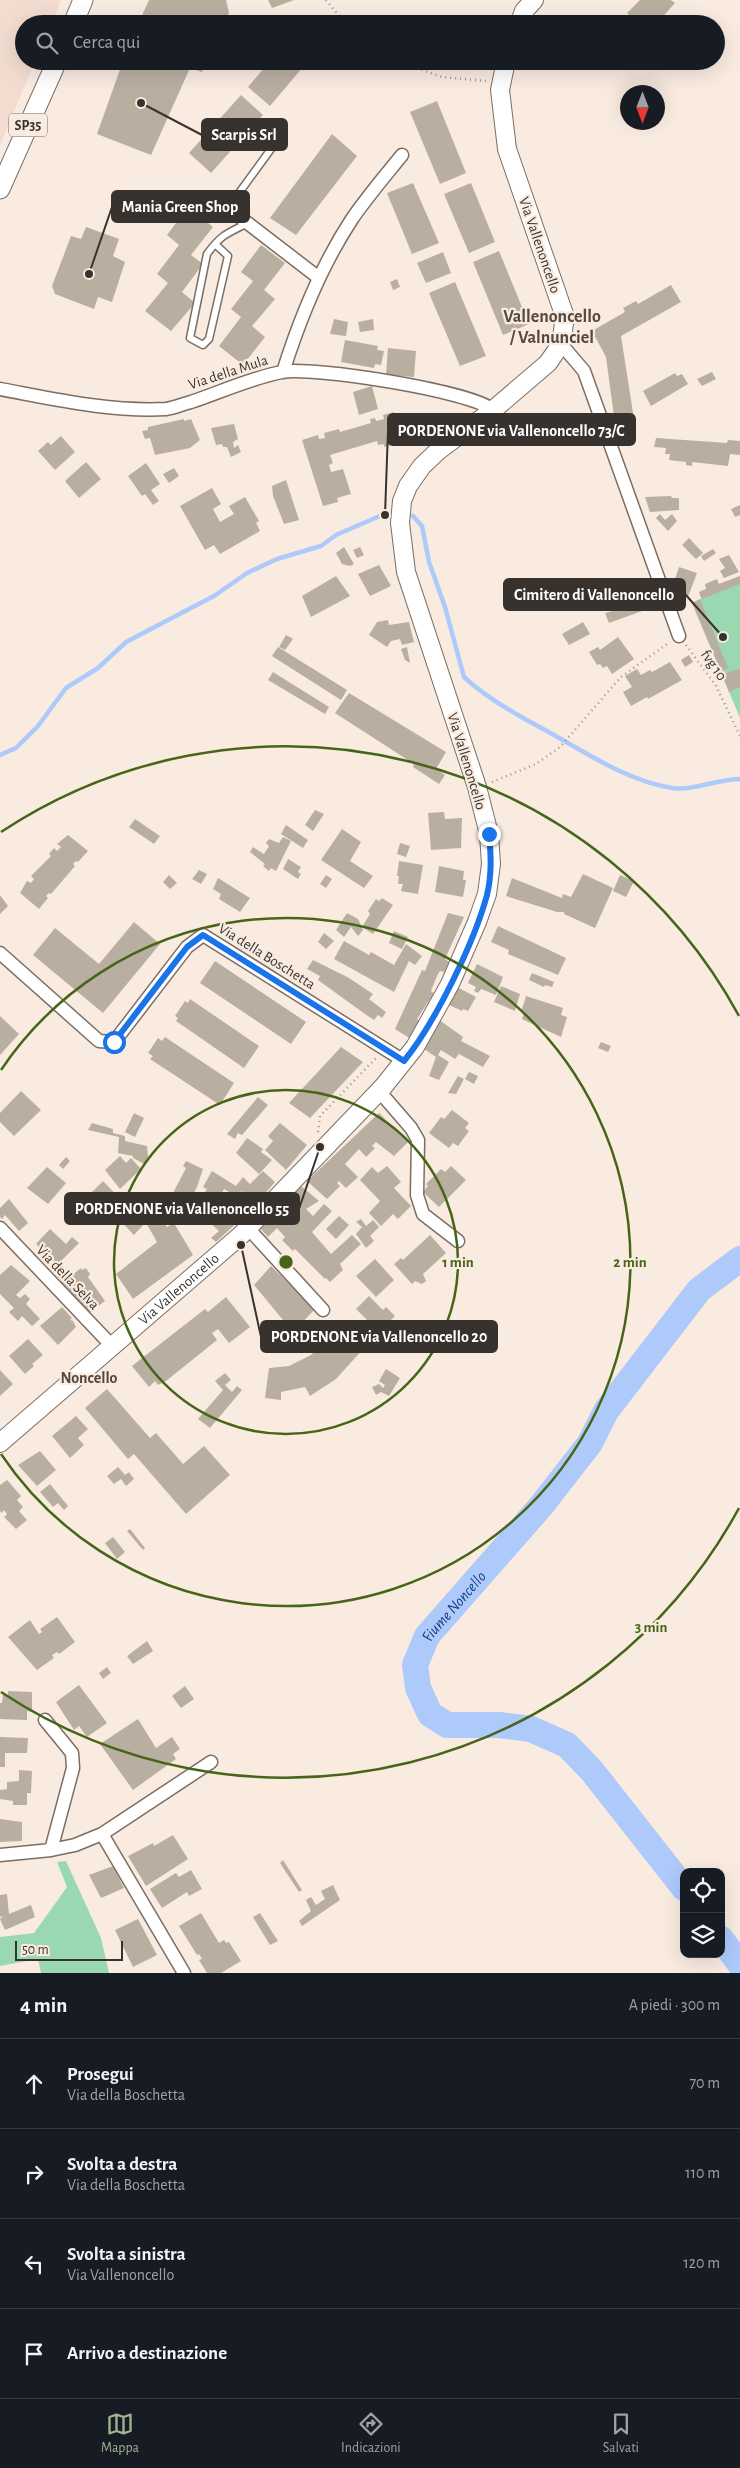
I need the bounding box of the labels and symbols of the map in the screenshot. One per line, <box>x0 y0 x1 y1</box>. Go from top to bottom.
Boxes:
north arrow <box>620 85 665 130</box>
road number: SP35 <box>9 114 47 136</box>
callout: Scarpis Srl <box>202 119 287 150</box>
text: Scarpis Srl <box>211 127 277 143</box>
callout: Mania Green Shop <box>112 191 249 222</box>
street label: Via Vallenoncello <box>516 195 563 295</box>
text: Mania Green Shop <box>122 199 238 215</box>
district label: Vallenoncello / Valnunciel <box>503 308 601 347</box>
street label: Via della Mula <box>186 353 270 392</box>
callout: PORDENONE via Vallenoncello 73/C <box>388 414 635 445</box>
text: PORDENONE via Vallenoncello 73/C <box>397 423 625 439</box>
callout: Cimitero di Vallenoncello <box>504 579 685 610</box>
text: Cimitero di Vallenoncello <box>514 587 674 603</box>
street label: fvg 10 <box>698 647 729 683</box>
street label: Via Vallenoncello <box>445 711 488 811</box>
route end <box>478 823 501 846</box>
street label: Via della Boschetta <box>216 921 318 992</box>
route start <box>103 1031 126 1054</box>
callout: PORDENONE via Vallenoncello 55 <box>65 1193 299 1224</box>
text: PORDENONE via Vallenoncello 55 <box>75 1201 289 1217</box>
street label: Via della Selva <box>33 1242 102 1313</box>
street label: Via Vallenoncello <box>136 1251 222 1328</box>
centre of rings <box>277 1253 295 1271</box>
text: 1 min <box>442 1255 474 1270</box>
text: 2 min <box>613 1255 647 1270</box>
callout: PORDENONE via Vallenoncello 20 <box>261 1321 497 1352</box>
text: PORDENONE via Vallenoncello 20 <box>271 1329 487 1345</box>
district label: Noncello <box>60 1370 118 1386</box>
water label: Fiume Noncello <box>419 1568 489 1643</box>
text: 3 min <box>635 1620 667 1635</box>
scale bar <box>15 1938 122 1961</box>

